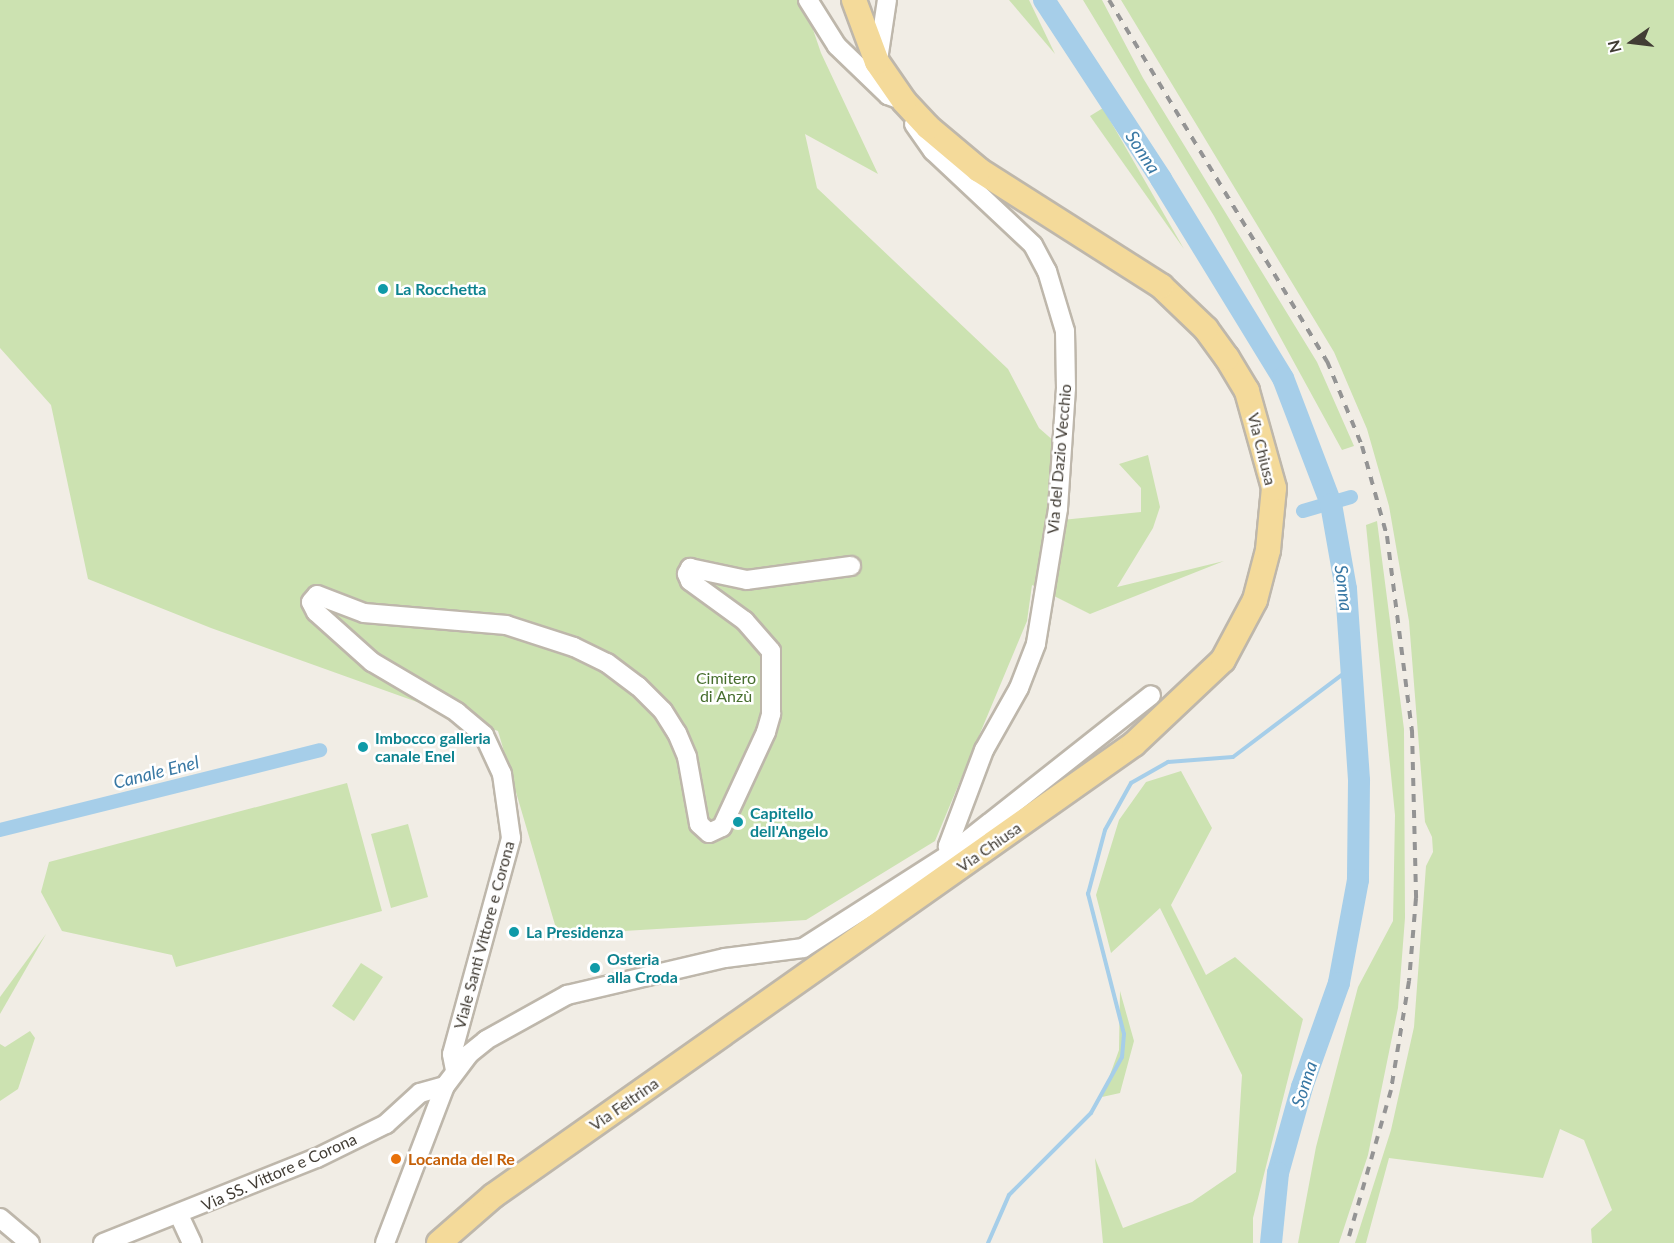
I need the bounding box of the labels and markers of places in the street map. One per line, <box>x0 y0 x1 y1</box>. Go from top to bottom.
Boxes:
place label: La Rocchetta <box>395 279 486 299</box>
marker: La Rocchetta <box>376 282 390 296</box>
place label: Imbocco galleria canale Enel <box>375 728 491 766</box>
marker: Imbocco galleria canale Enel <box>356 740 370 754</box>
place label: Capitello dell'Angelo <box>750 803 828 841</box>
marker: Capitello dell'Angelo <box>731 815 745 829</box>
place label: La Presidenza <box>526 922 624 942</box>
marker: La Presidenza <box>507 925 521 939</box>
place label: Osteria alla Croda <box>607 949 678 987</box>
marker: Osteria alla Croda <box>588 961 602 975</box>
place label: Locanda del Re <box>408 1149 515 1169</box>
marker: Locanda del Re <box>389 1152 403 1166</box>

